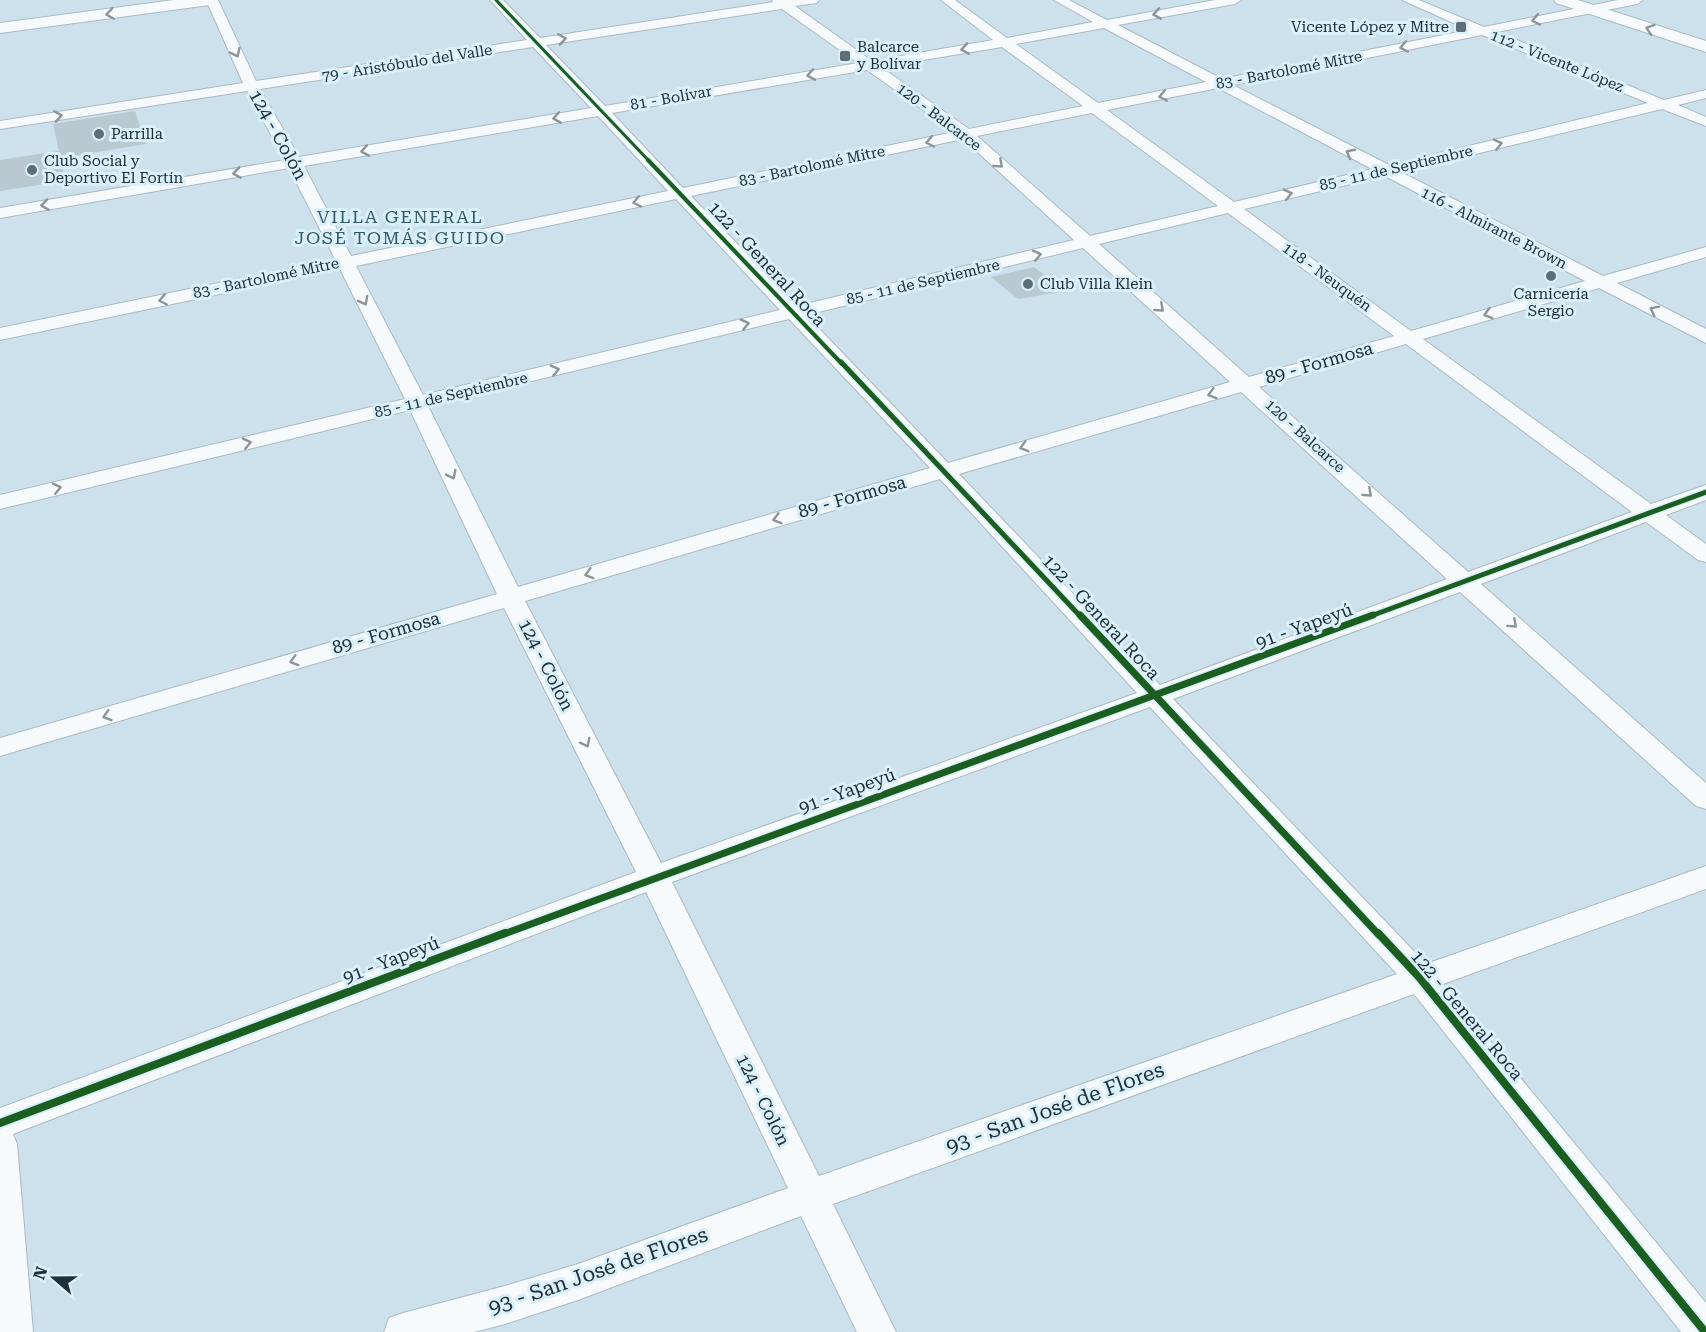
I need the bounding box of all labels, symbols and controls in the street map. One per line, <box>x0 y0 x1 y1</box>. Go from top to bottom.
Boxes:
one-way arrow <box>105 7 115 19</box>
one-way arrow <box>1153 7 1163 20</box>
one-way arrow <box>1532 13 1542 26</box>
place label: Vicente López y Mitre <box>1291 18 1449 36</box>
marker: Vicente López y Mitre <box>1454 20 1468 34</box>
one-way arrow <box>1645 24 1656 36</box>
street label: 112 - Vicente López <box>1488 26 1626 96</box>
one-way arrow <box>557 33 567 46</box>
place label: Balcarce y Bolívar <box>857 38 921 73</box>
one-way arrow <box>1400 40 1410 53</box>
street label: 79 - Aristóbulo del Valle <box>321 41 493 85</box>
one-way arrow <box>961 42 971 55</box>
one-way arrow <box>229 47 241 58</box>
street label: 83 - Bartolomé Mitre <box>1214 47 1364 93</box>
marker: Balcarce y Bolívar <box>838 49 852 63</box>
one-way arrow <box>807 68 816 80</box>
street label: 120 - Balcarce <box>893 79 985 155</box>
street label: 81 - Bolívar <box>629 82 713 114</box>
street label: 124 - Colón <box>245 86 312 184</box>
one-way arrow <box>1158 89 1168 102</box>
one-way arrow <box>53 110 62 122</box>
one-way arrow <box>552 111 562 124</box>
place label: Parrilla <box>111 125 163 143</box>
marker: Parrilla <box>92 127 106 141</box>
one-way arrow <box>926 135 936 148</box>
one-way arrow <box>1493 138 1503 151</box>
street label: 83 - Bartolomé Mitre <box>737 142 887 190</box>
street label: 85 - 11 de Septiembre <box>1318 142 1474 194</box>
one-way arrow <box>360 145 370 157</box>
one-way arrow <box>1346 149 1357 160</box>
place label: Club Social y Deportivo El Fortín <box>44 152 183 187</box>
one-way arrow <box>992 157 1003 168</box>
marker: Club Social y Deportivo El Fortín <box>25 163 39 177</box>
one-way arrow <box>233 167 242 179</box>
street label: 116 - Almirante Brown <box>1418 183 1570 273</box>
one-way arrow <box>1283 188 1293 201</box>
one-way arrow <box>632 195 642 208</box>
street label: 122 - General Roca <box>704 197 831 331</box>
one-way arrow <box>40 198 50 211</box>
district label: VILLA GENERAL JOSÉ TOMÁS GUIDO <box>295 206 505 248</box>
street label: 118 - Neuquén <box>1279 239 1375 316</box>
one-way arrow <box>1031 249 1041 262</box>
street label: 83 - Bartolomé Mitre <box>191 254 341 302</box>
street label: 85 - 11 de Septiembre <box>845 256 1001 308</box>
marker: Carnicería Sergio <box>1544 269 1558 283</box>
place label: Club Villa Klein <box>1040 275 1153 293</box>
marker: Club Villa Klein <box>1021 277 1035 291</box>
place label: Carnicería Sergio <box>1513 285 1589 320</box>
one-way arrow <box>158 293 168 306</box>
one-way arrow <box>357 295 368 306</box>
one-way arrow <box>1153 300 1164 311</box>
one-way arrow <box>1649 306 1660 318</box>
one-way arrow <box>1483 307 1494 319</box>
one-way arrow <box>740 319 750 332</box>
street label: 89 - Formosa <box>1262 337 1375 388</box>
one-way arrow <box>550 364 560 377</box>
street label: 85 - 11 de Septiembre <box>373 369 529 421</box>
one-way arrow <box>1207 387 1218 399</box>
street label: 120 - Balcarce <box>1261 395 1349 477</box>
one-way arrow <box>241 437 251 450</box>
one-way arrow <box>1019 440 1029 453</box>
one-way arrow <box>445 469 456 480</box>
street label: 89 - Formosa <box>795 471 908 522</box>
one-way arrow <box>52 483 62 496</box>
one-way arrow <box>1361 486 1372 497</box>
one-way arrow <box>772 512 782 524</box>
street label: 122 - General Roca <box>1038 550 1165 684</box>
one-way arrow <box>584 567 595 579</box>
street label: 91 - Yapeyú <box>1253 598 1355 653</box>
street label: 89 - Formosa <box>329 607 442 658</box>
street label: 124 - Colón <box>514 616 579 714</box>
one-way arrow <box>1506 617 1517 628</box>
one-way arrow <box>289 654 300 666</box>
one-way arrow <box>102 709 113 721</box>
one-way arrow <box>579 737 590 748</box>
street label: 91 - Yapeyú <box>796 763 898 818</box>
street label: 91 - Yapeyú <box>340 932 442 988</box>
street label: 122 - General Roca <box>1407 945 1528 1084</box>
street label: 124 - Colón <box>732 1050 795 1149</box>
street label: 93 - San José de Flores <box>943 1057 1167 1159</box>
street label: 93 - San José de Flores <box>485 1222 711 1320</box>
north arrow <box>24 1248 84 1308</box>
text: N <box>29 1264 51 1282</box>

